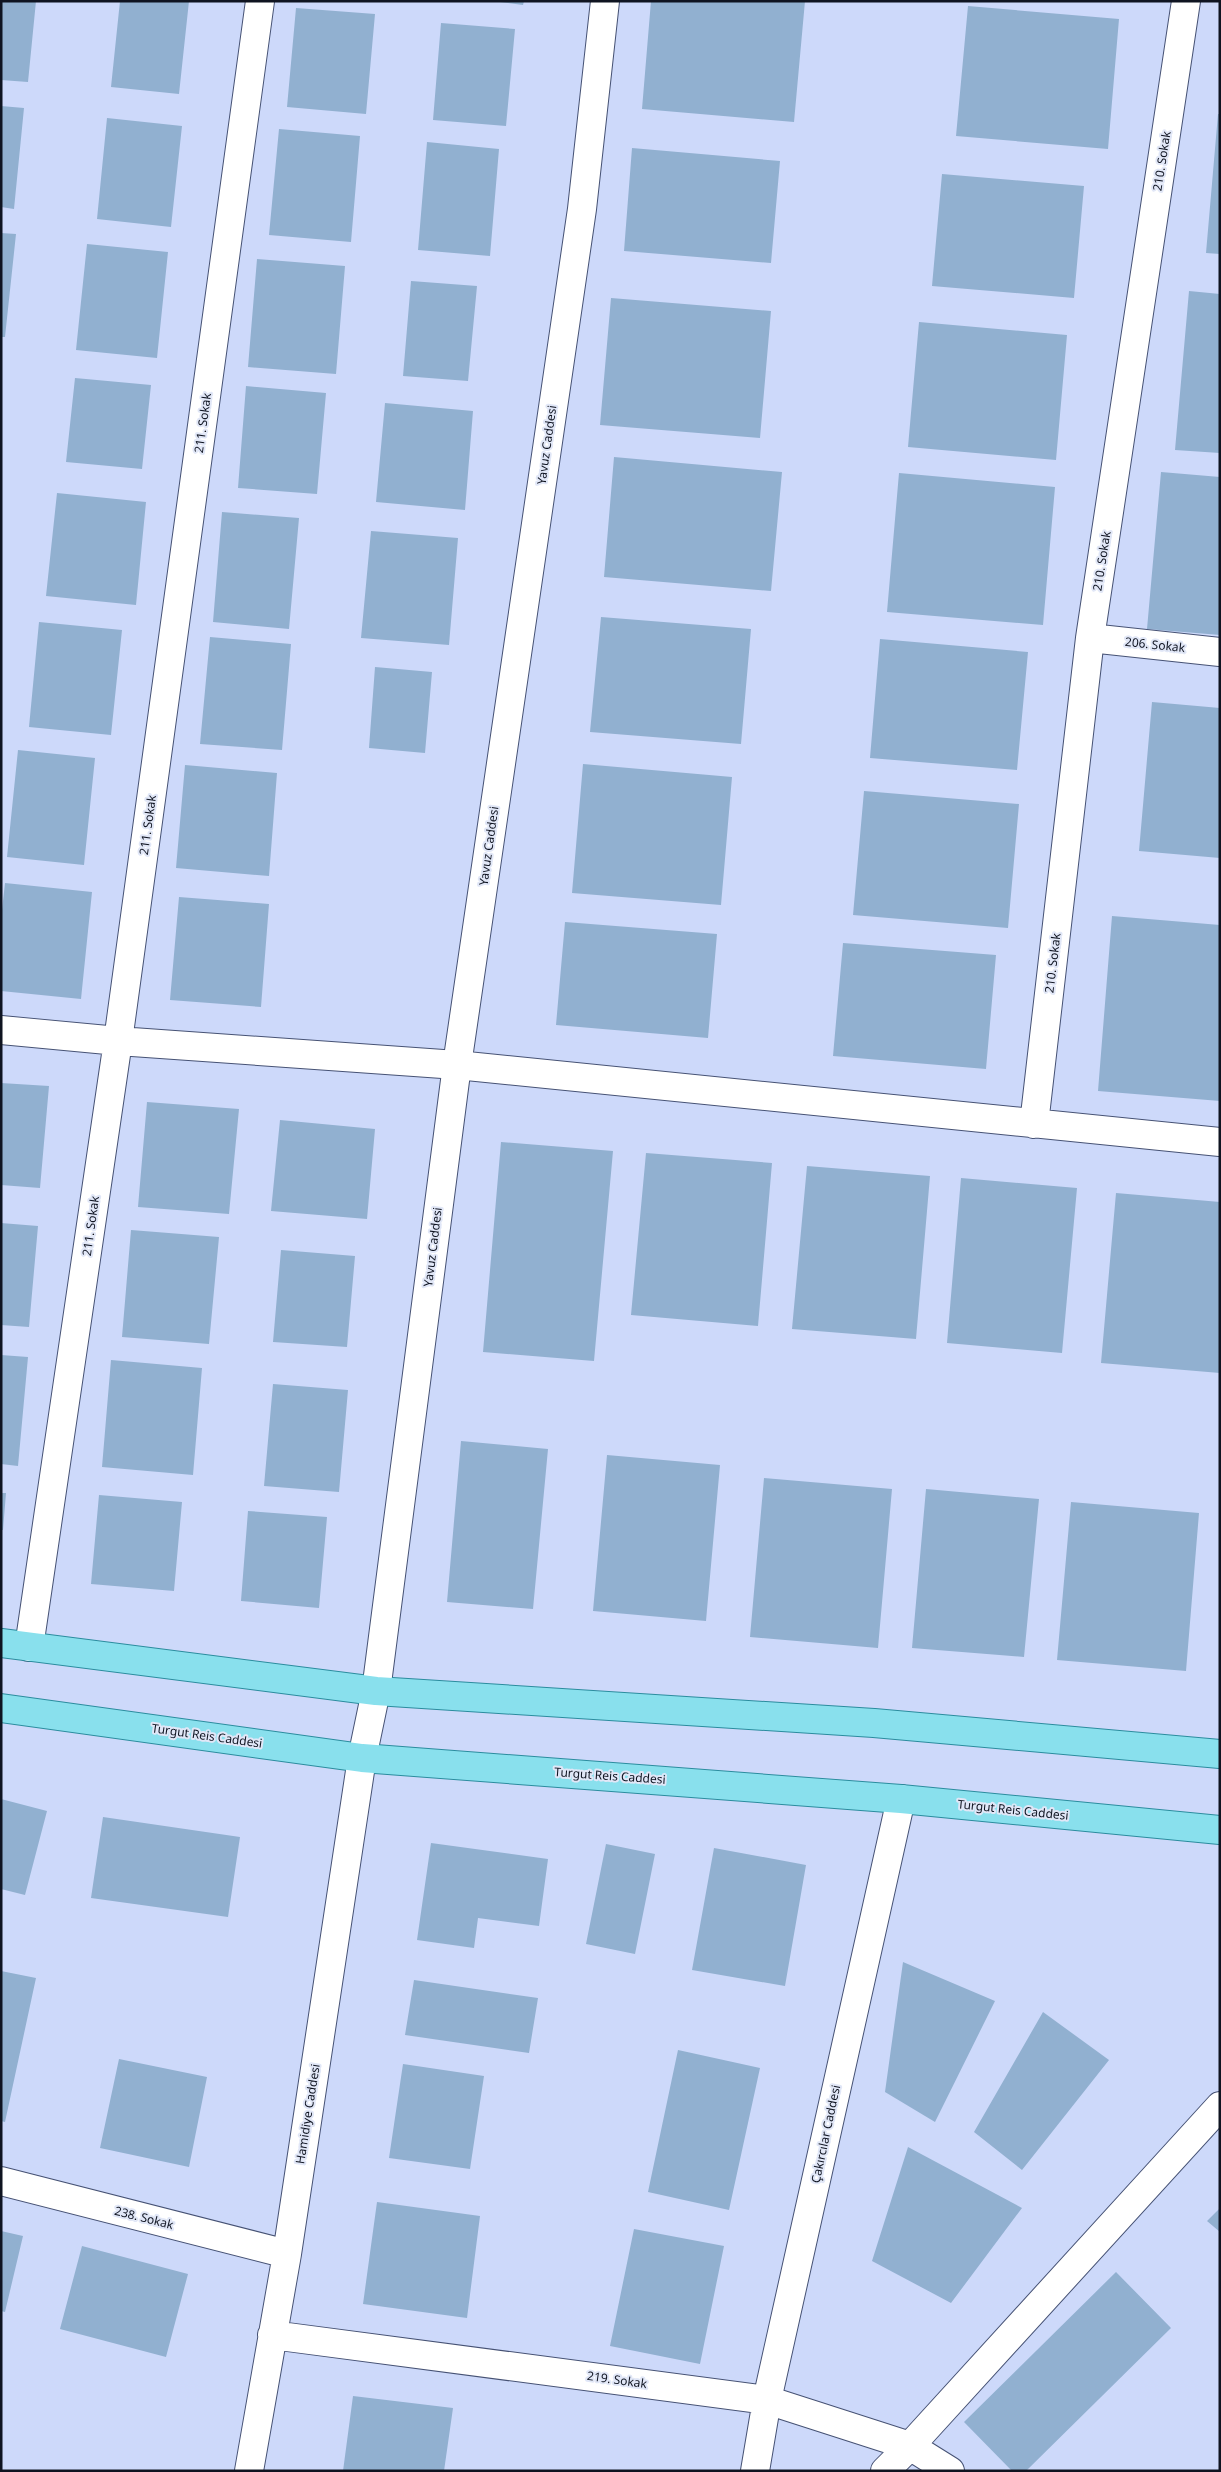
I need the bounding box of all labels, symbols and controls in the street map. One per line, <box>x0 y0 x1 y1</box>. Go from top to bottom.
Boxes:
street label: 210. Sokak <box>1148 129 1175 192</box>
street label: 211. Sokak <box>190 391 215 454</box>
street label: Yavuz Caddesi <box>533 404 560 486</box>
street label: 210. Sokak <box>1088 529 1115 592</box>
street label: 206. Sokak <box>1124 633 1187 656</box>
street label: 211. Sokak <box>135 793 160 856</box>
street label: Yavuz Caddesi <box>475 805 502 887</box>
street label: 210. Sokak <box>1040 931 1065 994</box>
street label: 211. Sokak <box>78 1194 103 1257</box>
street label: Yavuz Caddesi <box>419 1206 446 1288</box>
street label: Turgut Reis Caddesi <box>151 1719 263 1752</box>
street label: Turgut Reis Caddesi <box>554 1763 666 1788</box>
street label: Turgut Reis Caddesi <box>957 1795 1069 1824</box>
street label: Hamidiye Caddesi <box>291 2063 324 2165</box>
street label: Çakırcılar Caddesi <box>807 2083 844 2185</box>
street label: 238. Sokak <box>113 2202 176 2233</box>
street label: 219. Sokak <box>586 2367 649 2392</box>

